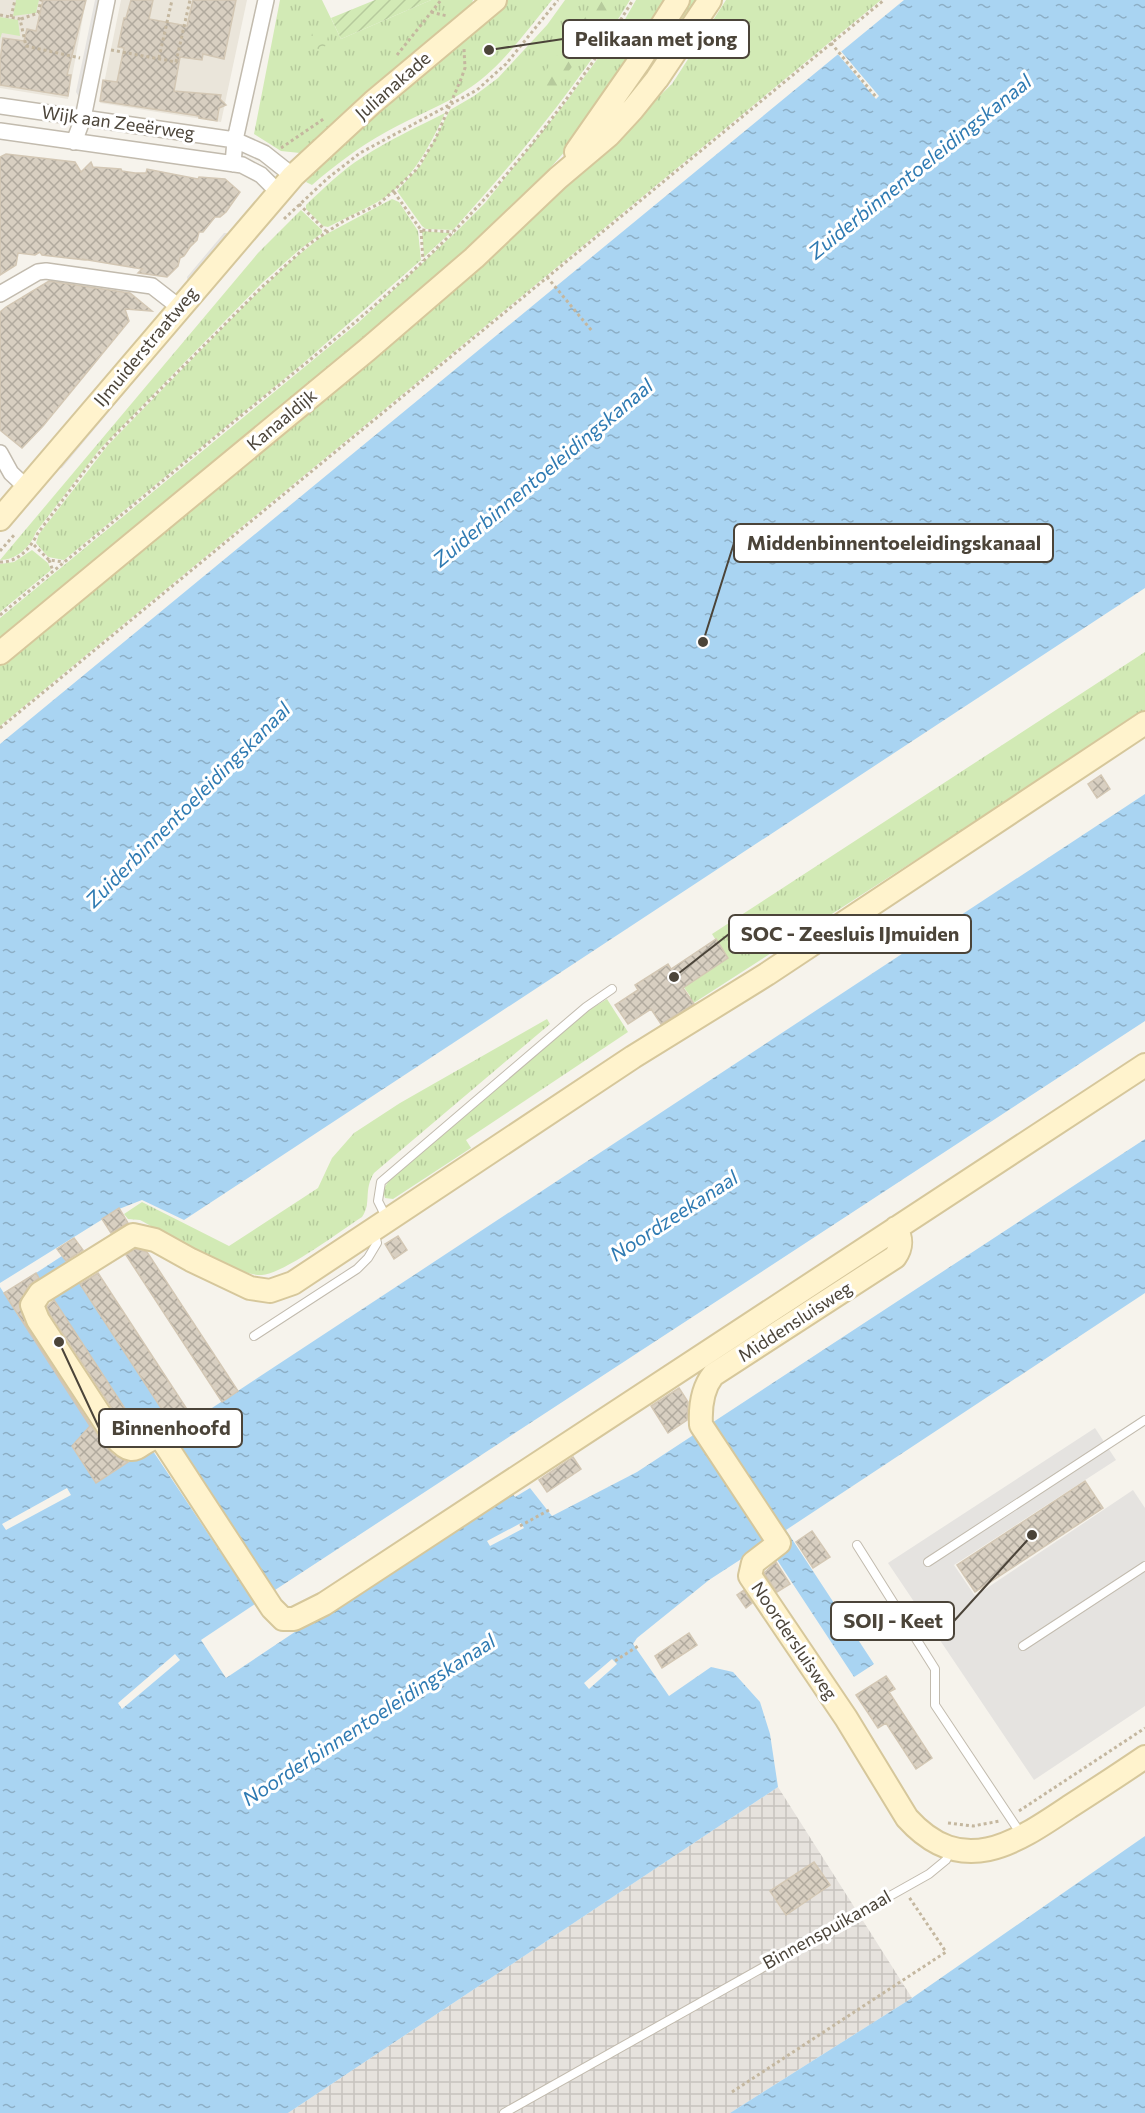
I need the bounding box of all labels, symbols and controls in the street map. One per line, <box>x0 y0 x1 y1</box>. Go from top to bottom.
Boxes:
callout: Pelikaan met jong <box>563 20 749 58</box>
text: Pelikaan met jong <box>575 26 737 50</box>
street label: Julianakade <box>350 47 435 124</box>
water label: Zuiderbinnentoeleidingskanaal <box>802 68 1036 264</box>
street label: Wijk aan Zeeërweg <box>40 100 196 144</box>
street label: IJmuiderstraatweg <box>89 282 202 411</box>
water label: Zuiderbinnentoeleidingskanaal <box>427 373 658 572</box>
street label: Kanaaldijk <box>242 383 321 455</box>
callout: Middenbinnentoeleidingskanaal <box>734 524 1053 562</box>
text: Middenbinnentoeleidingskanaal <box>747 530 1041 554</box>
water label: Zuiderbinnentoeleidingskanaal <box>79 696 295 912</box>
callout: SOC - Zeesluis IJmuiden <box>729 915 971 953</box>
text: SOC - Zeesluis IJmuiden <box>741 921 959 945</box>
water label: Noordzeekanaal <box>605 1164 743 1265</box>
street label: Middensluisweg <box>733 1276 856 1366</box>
callout: Binnenhoofd <box>99 1409 242 1447</box>
text: Binnenhoofd <box>111 1415 231 1439</box>
street label: Noordersluisweg <box>747 1577 843 1704</box>
callout: SOIJ - Keet <box>831 1602 954 1640</box>
text: SOIJ - Keet <box>843 1608 943 1632</box>
water label: Noorderbinnentoeleidingskanaal <box>237 1628 500 1810</box>
street label: Binnenspuikanaal <box>759 1885 894 1973</box>

